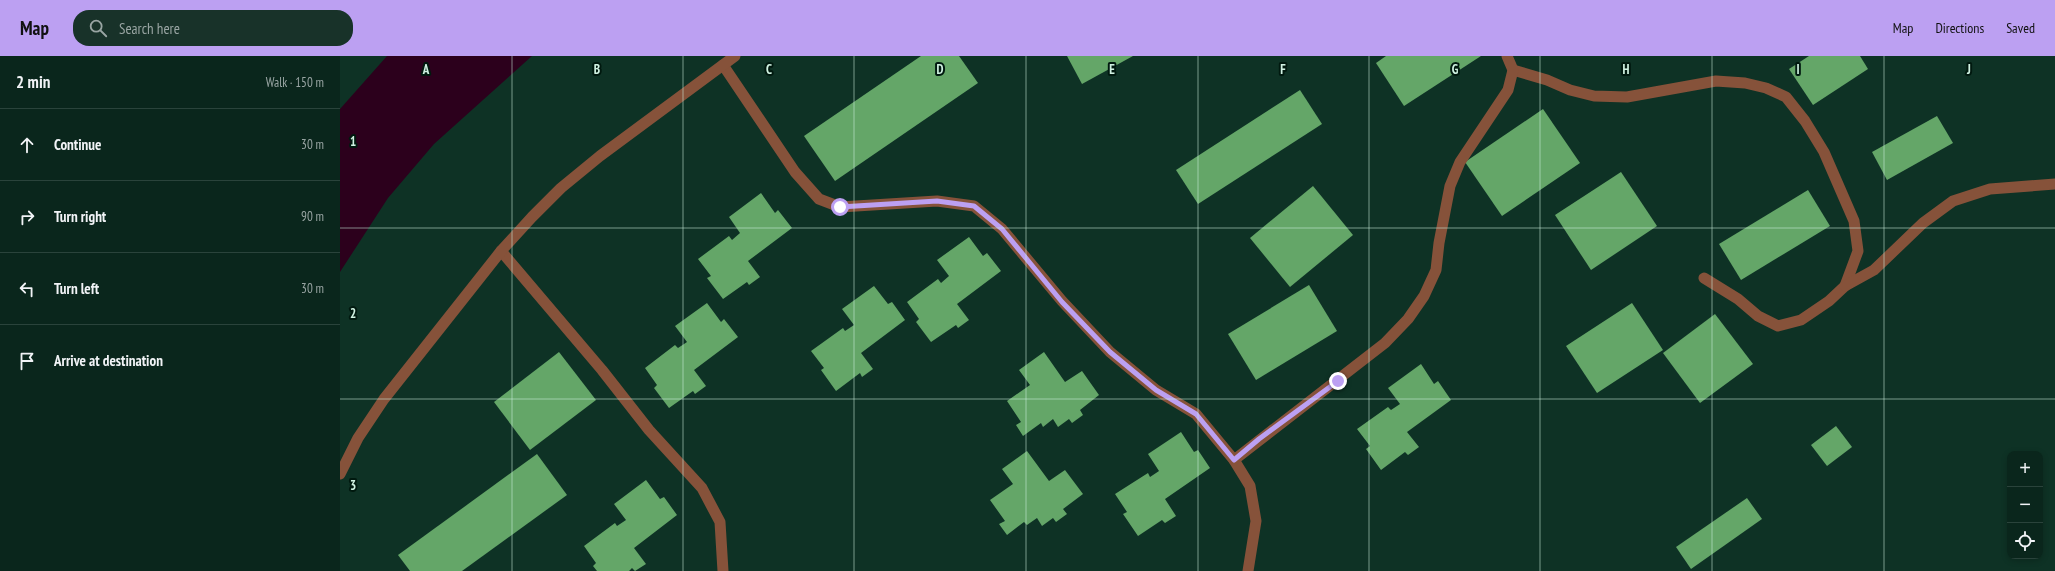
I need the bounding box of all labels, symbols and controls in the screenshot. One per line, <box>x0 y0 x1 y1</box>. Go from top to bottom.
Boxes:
search box <box>73 10 353 46</box>
text: Map <box>20 16 49 40</box>
icon: search <box>87 17 109 39</box>
text: Search here <box>119 19 180 38</box>
text: Map <box>1893 19 1913 37</box>
text: Directions <box>1935 19 1984 37</box>
text: Saved <box>2006 19 2035 37</box>
text: A <box>422 61 430 78</box>
text: B <box>594 61 600 78</box>
text: C <box>766 61 772 78</box>
text: D <box>937 61 944 78</box>
text: E <box>1109 61 1115 78</box>
text: F <box>1280 61 1286 78</box>
text: G <box>1452 61 1459 78</box>
text: H <box>1623 61 1630 78</box>
text: I <box>1796 61 1800 78</box>
text: J <box>1966 61 1971 78</box>
text: 2 min <box>16 71 50 93</box>
text: Walk · 150 m <box>266 74 324 91</box>
text: 1 <box>350 133 356 150</box>
icon: ahead <box>16 134 38 156</box>
text: Continue <box>54 135 101 154</box>
text: 30 m <box>301 136 324 153</box>
route start <box>831 198 849 216</box>
icon: right <box>16 206 38 228</box>
text: Turn right <box>54 207 106 226</box>
text: 90 m <box>301 208 324 225</box>
icon: left <box>16 278 38 300</box>
text: Turn left <box>54 279 99 298</box>
text: 30 m <box>301 280 324 297</box>
text: 2 <box>350 305 356 322</box>
icon: arrive <box>16 350 38 372</box>
text: Arrive at destination <box>54 351 163 370</box>
route end <box>1329 372 1347 390</box>
map controls <box>2007 451 2043 559</box>
button: + <box>2007 451 2043 487</box>
text: 3 <box>350 477 356 494</box>
button: − <box>2007 487 2043 523</box>
button: locate <box>2007 523 2043 559</box>

